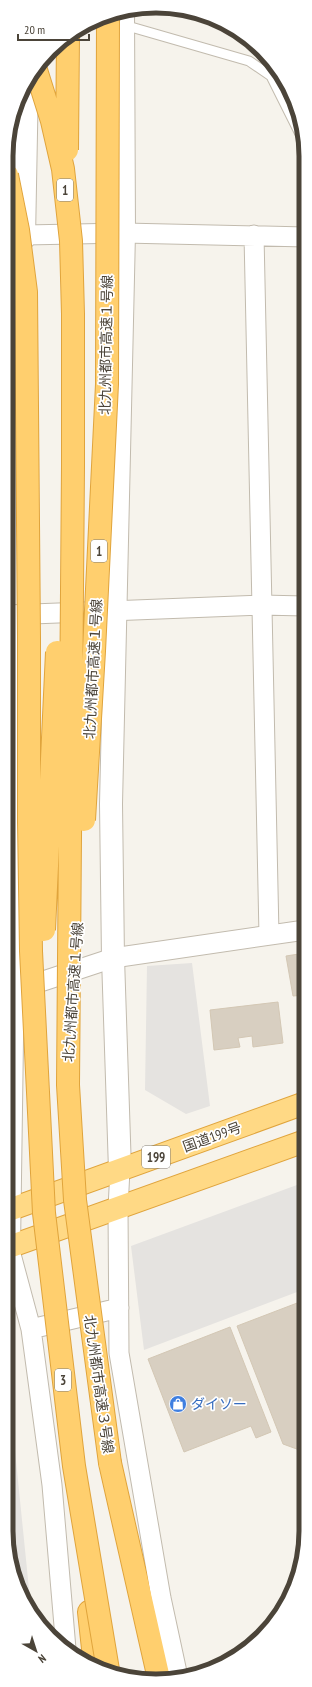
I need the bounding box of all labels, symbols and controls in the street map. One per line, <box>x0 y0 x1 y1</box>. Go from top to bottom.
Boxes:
scale bar <box>18 16 89 42</box>
text: 20 m <box>24 22 45 37</box>
road number: 1 <box>57 179 73 201</box>
street label: 北九州都市高速１号線 <box>96 275 116 415</box>
road number: 1 <box>91 540 107 562</box>
street label: 北九州都市高速１号線 <box>80 599 106 739</box>
street label: 北九州都市高速１号線 <box>59 922 87 1062</box>
street label: 国道199号 <box>180 1118 244 1156</box>
road number: 199 <box>142 1146 170 1168</box>
street label: 北九州都市高速３号線 <box>80 1313 118 1455</box>
road number: 3 <box>55 1369 71 1391</box>
shop icon: ダイソー <box>168 1394 188 1414</box>
place label: ダイソー <box>191 1395 247 1413</box>
north arrow <box>16 1631 56 1671</box>
text: N <box>36 1651 49 1666</box>

